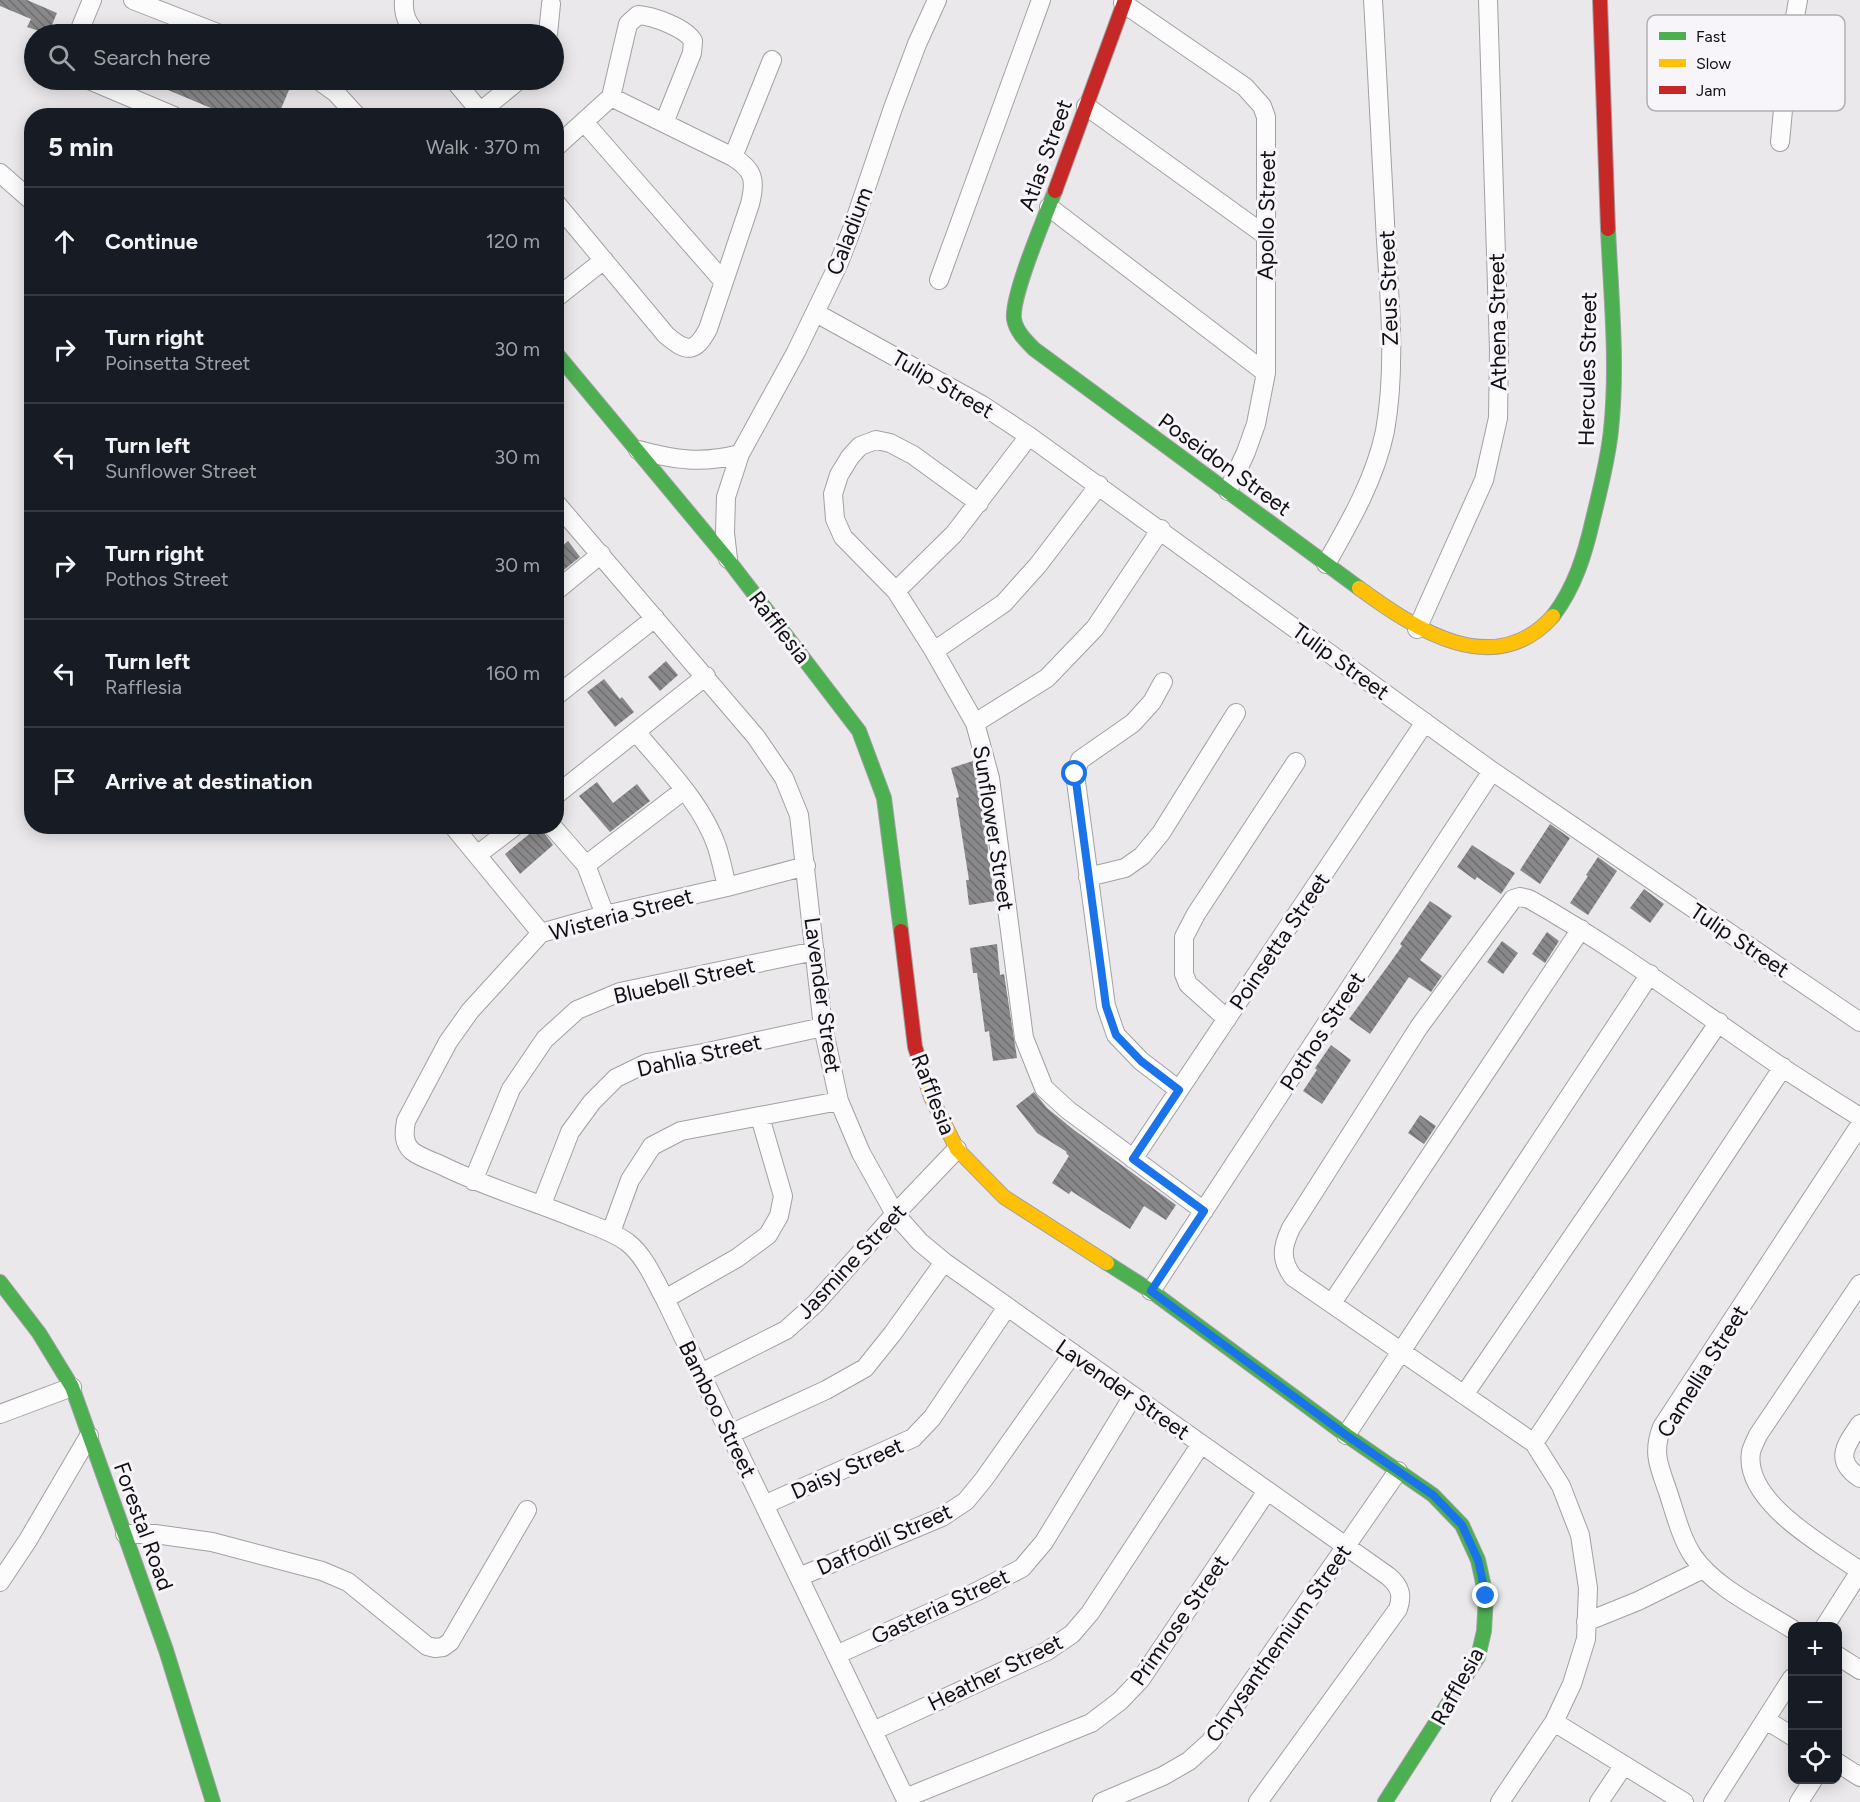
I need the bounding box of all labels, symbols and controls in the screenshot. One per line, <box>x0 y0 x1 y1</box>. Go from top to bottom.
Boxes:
legend <box>1647 15 1845 111</box>
search box <box>24 24 564 90</box>
text: Fast <box>1696 27 1726 46</box>
icon: search <box>45 41 78 74</box>
text: Search here <box>93 44 211 71</box>
text: Slow <box>1696 54 1731 73</box>
text: Jam <box>1696 81 1726 100</box>
street label: Atlas Street <box>1013 96 1078 215</box>
text: 5 min <box>48 131 114 163</box>
text: Walk · 370 m <box>426 135 540 159</box>
street label: Apollo Street <box>1252 150 1281 280</box>
street label: Caladium <box>820 183 879 279</box>
icon: ahead <box>48 225 81 258</box>
text: Continue <box>105 228 198 255</box>
text: 120 m <box>486 229 540 253</box>
street label: Zeus Street <box>1373 230 1404 346</box>
street label: Athena Street <box>1483 253 1512 391</box>
street label: Hercules Street <box>1573 292 1602 446</box>
text: Turn right <box>105 324 204 351</box>
icon: right <box>48 333 81 366</box>
text: 30 m <box>494 337 540 361</box>
street label: Tulip Street <box>887 344 999 424</box>
text: Poinsetta Street <box>105 351 250 375</box>
street label: Poseidon Street <box>1153 407 1296 522</box>
text: Turn left <box>105 432 191 459</box>
icon: left <box>48 441 81 474</box>
text: 30 m <box>494 445 540 469</box>
text: Sunflower Street <box>105 459 257 483</box>
text: Turn right <box>105 540 204 567</box>
icon: right <box>48 549 81 582</box>
text: 30 m <box>494 553 540 577</box>
text: Pothos Street <box>105 567 229 591</box>
street label: Rafflesia <box>743 586 816 669</box>
street label: Tulip Street <box>1287 617 1395 706</box>
text: Turn left <box>105 648 191 675</box>
icon: left <box>48 657 81 690</box>
text: 160 m <box>486 661 540 685</box>
text: Rafflesia <box>105 675 182 699</box>
street label: Sunflower Street <box>967 744 1020 913</box>
route start <box>1061 760 1087 786</box>
icon: arrive <box>48 765 81 798</box>
text: Arrive at destination <box>105 768 313 795</box>
street label: Poinsetta Street <box>1224 868 1335 1015</box>
street label: Wisteria Street <box>546 882 696 947</box>
street label: Tulip Street <box>1685 898 1794 983</box>
street label: Lavender Street <box>798 915 847 1075</box>
street label: Bluebell Street <box>611 951 757 1010</box>
street label: Pothos Street <box>1274 967 1371 1096</box>
street label: Dahlia Street <box>634 1028 764 1083</box>
street label: Rafflesia <box>906 1050 961 1139</box>
street label: Jasmine Street <box>791 1198 912 1325</box>
street label: Camellia Street <box>1651 1300 1754 1442</box>
street label: Lavender Street <box>1051 1333 1195 1446</box>
street label: Bamboo Street <box>673 1336 762 1482</box>
street label: Daisy Street <box>787 1432 908 1505</box>
street label: Forestal Road <box>108 1458 179 1594</box>
street label: Daffodil Street <box>812 1498 956 1581</box>
street label: Chrysanthemium Street <box>1200 1539 1357 1747</box>
street label: Primrose Street <box>1124 1550 1234 1691</box>
street label: Gasteria Street <box>867 1563 1014 1650</box>
route end <box>1472 1582 1498 1608</box>
map controls <box>1788 1622 1842 1784</box>
button: + <box>1788 1622 1842 1676</box>
street label: Heather Street <box>923 1628 1067 1717</box>
street label: Rafflesia <box>1425 1643 1490 1730</box>
button: − <box>1788 1676 1842 1730</box>
button: locate <box>1788 1730 1842 1784</box>

